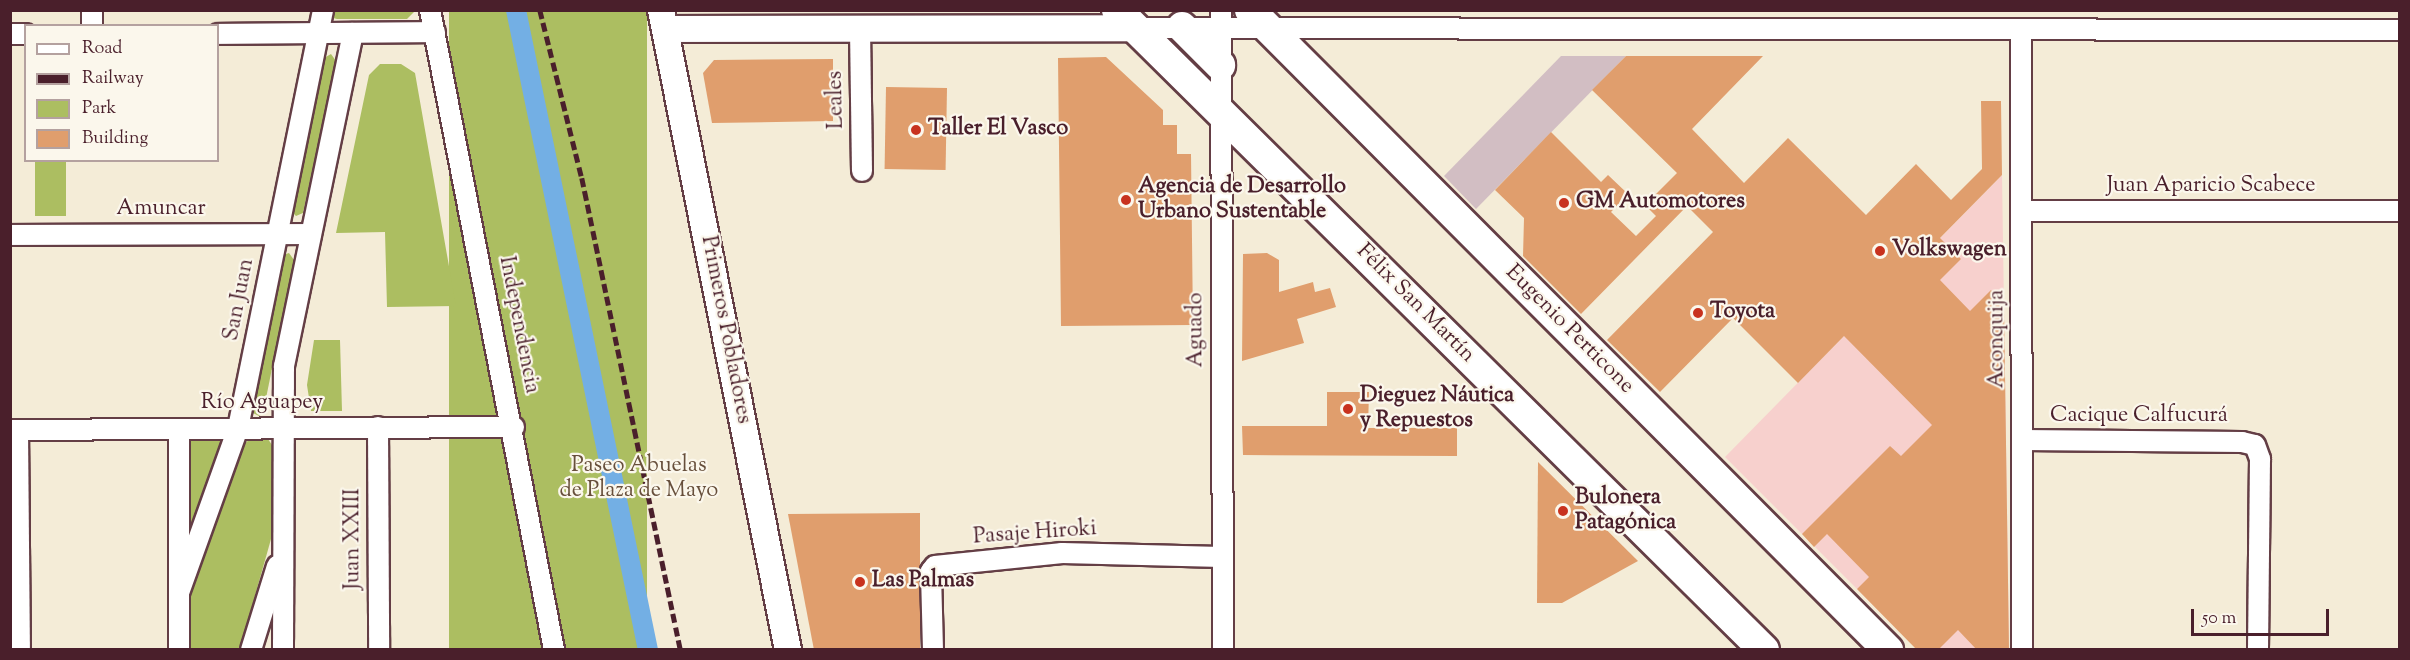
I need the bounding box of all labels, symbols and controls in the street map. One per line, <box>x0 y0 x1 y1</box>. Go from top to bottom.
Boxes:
legend <box>24 24 219 162</box>
text: Road <box>82 36 122 62</box>
text: Railway <box>82 66 144 92</box>
street label: Leales <box>823 71 851 129</box>
text: Park <box>82 96 116 122</box>
place label: Taller El Vasco <box>928 117 1068 143</box>
marker: Taller El Vasco <box>909 123 923 137</box>
text: Building <box>82 126 148 152</box>
place label: Agencia de Desarrollo Urbano Sustentable <box>1138 174 1346 226</box>
street label: Juan Aparicio Scabece <box>2106 174 2316 200</box>
place label: GM Automotores <box>1576 190 1745 216</box>
marker: Agencia de Desarrollo Urbano Sustentable <box>1119 193 1133 207</box>
marker: GM Automotores <box>1557 196 1571 210</box>
street label: Amuncar <box>116 197 206 223</box>
street label: Primeros Pobladores <box>694 234 756 426</box>
place label: Volkswagen <box>1892 238 2007 264</box>
street label: Félix San Martín <box>1350 239 1480 369</box>
marker: Volkswagen <box>1873 244 1887 258</box>
street label: Independencia <box>492 254 544 396</box>
street label: San Juan <box>219 257 261 343</box>
street label: Eugenio Perticone <box>1499 260 1639 400</box>
street label: Aconquija <box>1985 290 2011 388</box>
street label: Aguado <box>1184 293 1210 367</box>
place label: Toyota <box>1710 300 1775 326</box>
marker: Toyota <box>1691 306 1705 320</box>
place label: Dieguez Náutica y Repuestos <box>1360 383 1514 434</box>
street label: Río Aguapey <box>201 391 323 417</box>
marker: Dieguez Náutica y Repuestos <box>1341 402 1355 416</box>
street label: Cacique Calfucurá <box>2050 404 2228 430</box>
park label: Paseo Abuelas de Plaza de Mayo <box>560 453 718 505</box>
place label: Bulonera Patagónica <box>1575 485 1676 536</box>
street label: Juan XXIII <box>341 488 367 590</box>
marker: Bulonera Patagónica <box>1556 504 1570 518</box>
street label: Pasaje Hiroki <box>972 517 1098 551</box>
place label: Las Palmas <box>872 569 974 595</box>
marker: Las Palmas <box>853 575 867 589</box>
scale bar <box>2194 597 2332 635</box>
text: 50 m <box>2202 606 2236 632</box>

